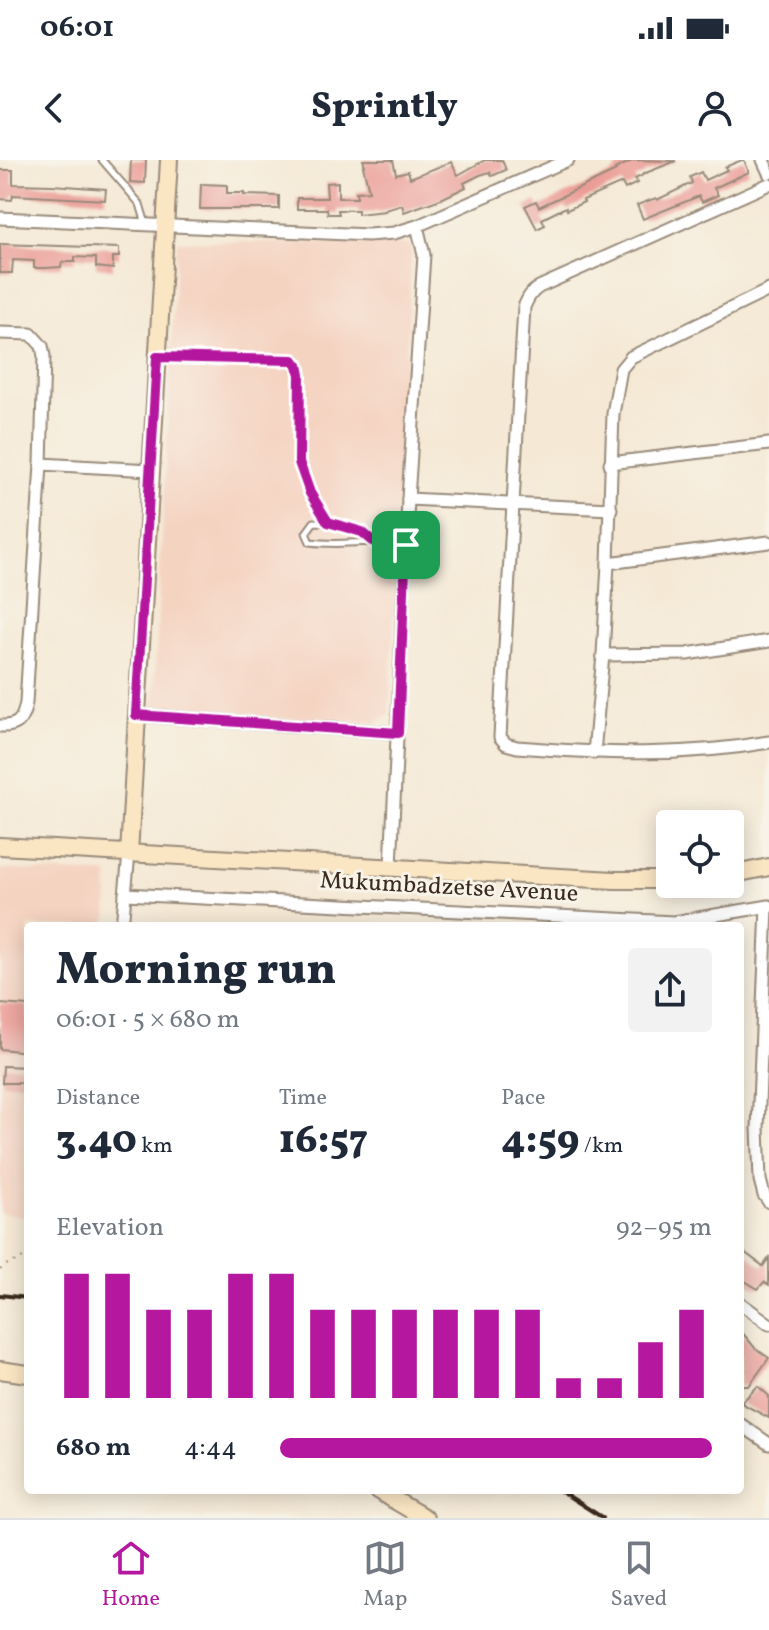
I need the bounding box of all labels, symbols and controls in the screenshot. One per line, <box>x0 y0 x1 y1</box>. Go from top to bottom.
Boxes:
text: 06:01 <box>40 7 114 49</box>
text: Sprintly <box>311 83 458 133</box>
icon: back <box>32 86 76 130</box>
icon: person <box>693 86 737 130</box>
pin <box>372 511 440 579</box>
icon: arrive <box>384 523 428 567</box>
map controls <box>656 810 744 898</box>
button: locate <box>656 810 744 898</box>
street label: Mukumbadzetse Avenue <box>319 864 579 912</box>
text: Morning run <box>56 941 336 1002</box>
button: share <box>628 948 712 1032</box>
text: 06:01 · 5 × 680 m <box>56 1002 240 1038</box>
text: Distance <box>56 1083 140 1114</box>
text: Time <box>279 1083 327 1114</box>
text: Pace <box>501 1083 545 1114</box>
text: 3.40 <box>56 1114 137 1170</box>
text: 16:57 <box>279 1114 368 1170</box>
text: 4:59 <box>501 1114 579 1170</box>
text: km <box>137 1131 173 1162</box>
text: /km <box>579 1131 623 1162</box>
text: Elevation <box>56 1210 164 1246</box>
text: 92–95 m <box>616 1210 712 1246</box>
text: 680 m <box>56 1430 131 1466</box>
text: 4:44 <box>184 1430 237 1466</box>
tab: Home <box>102 1536 160 1615</box>
tab: Map <box>363 1536 407 1615</box>
tab: Saved <box>611 1536 667 1615</box>

